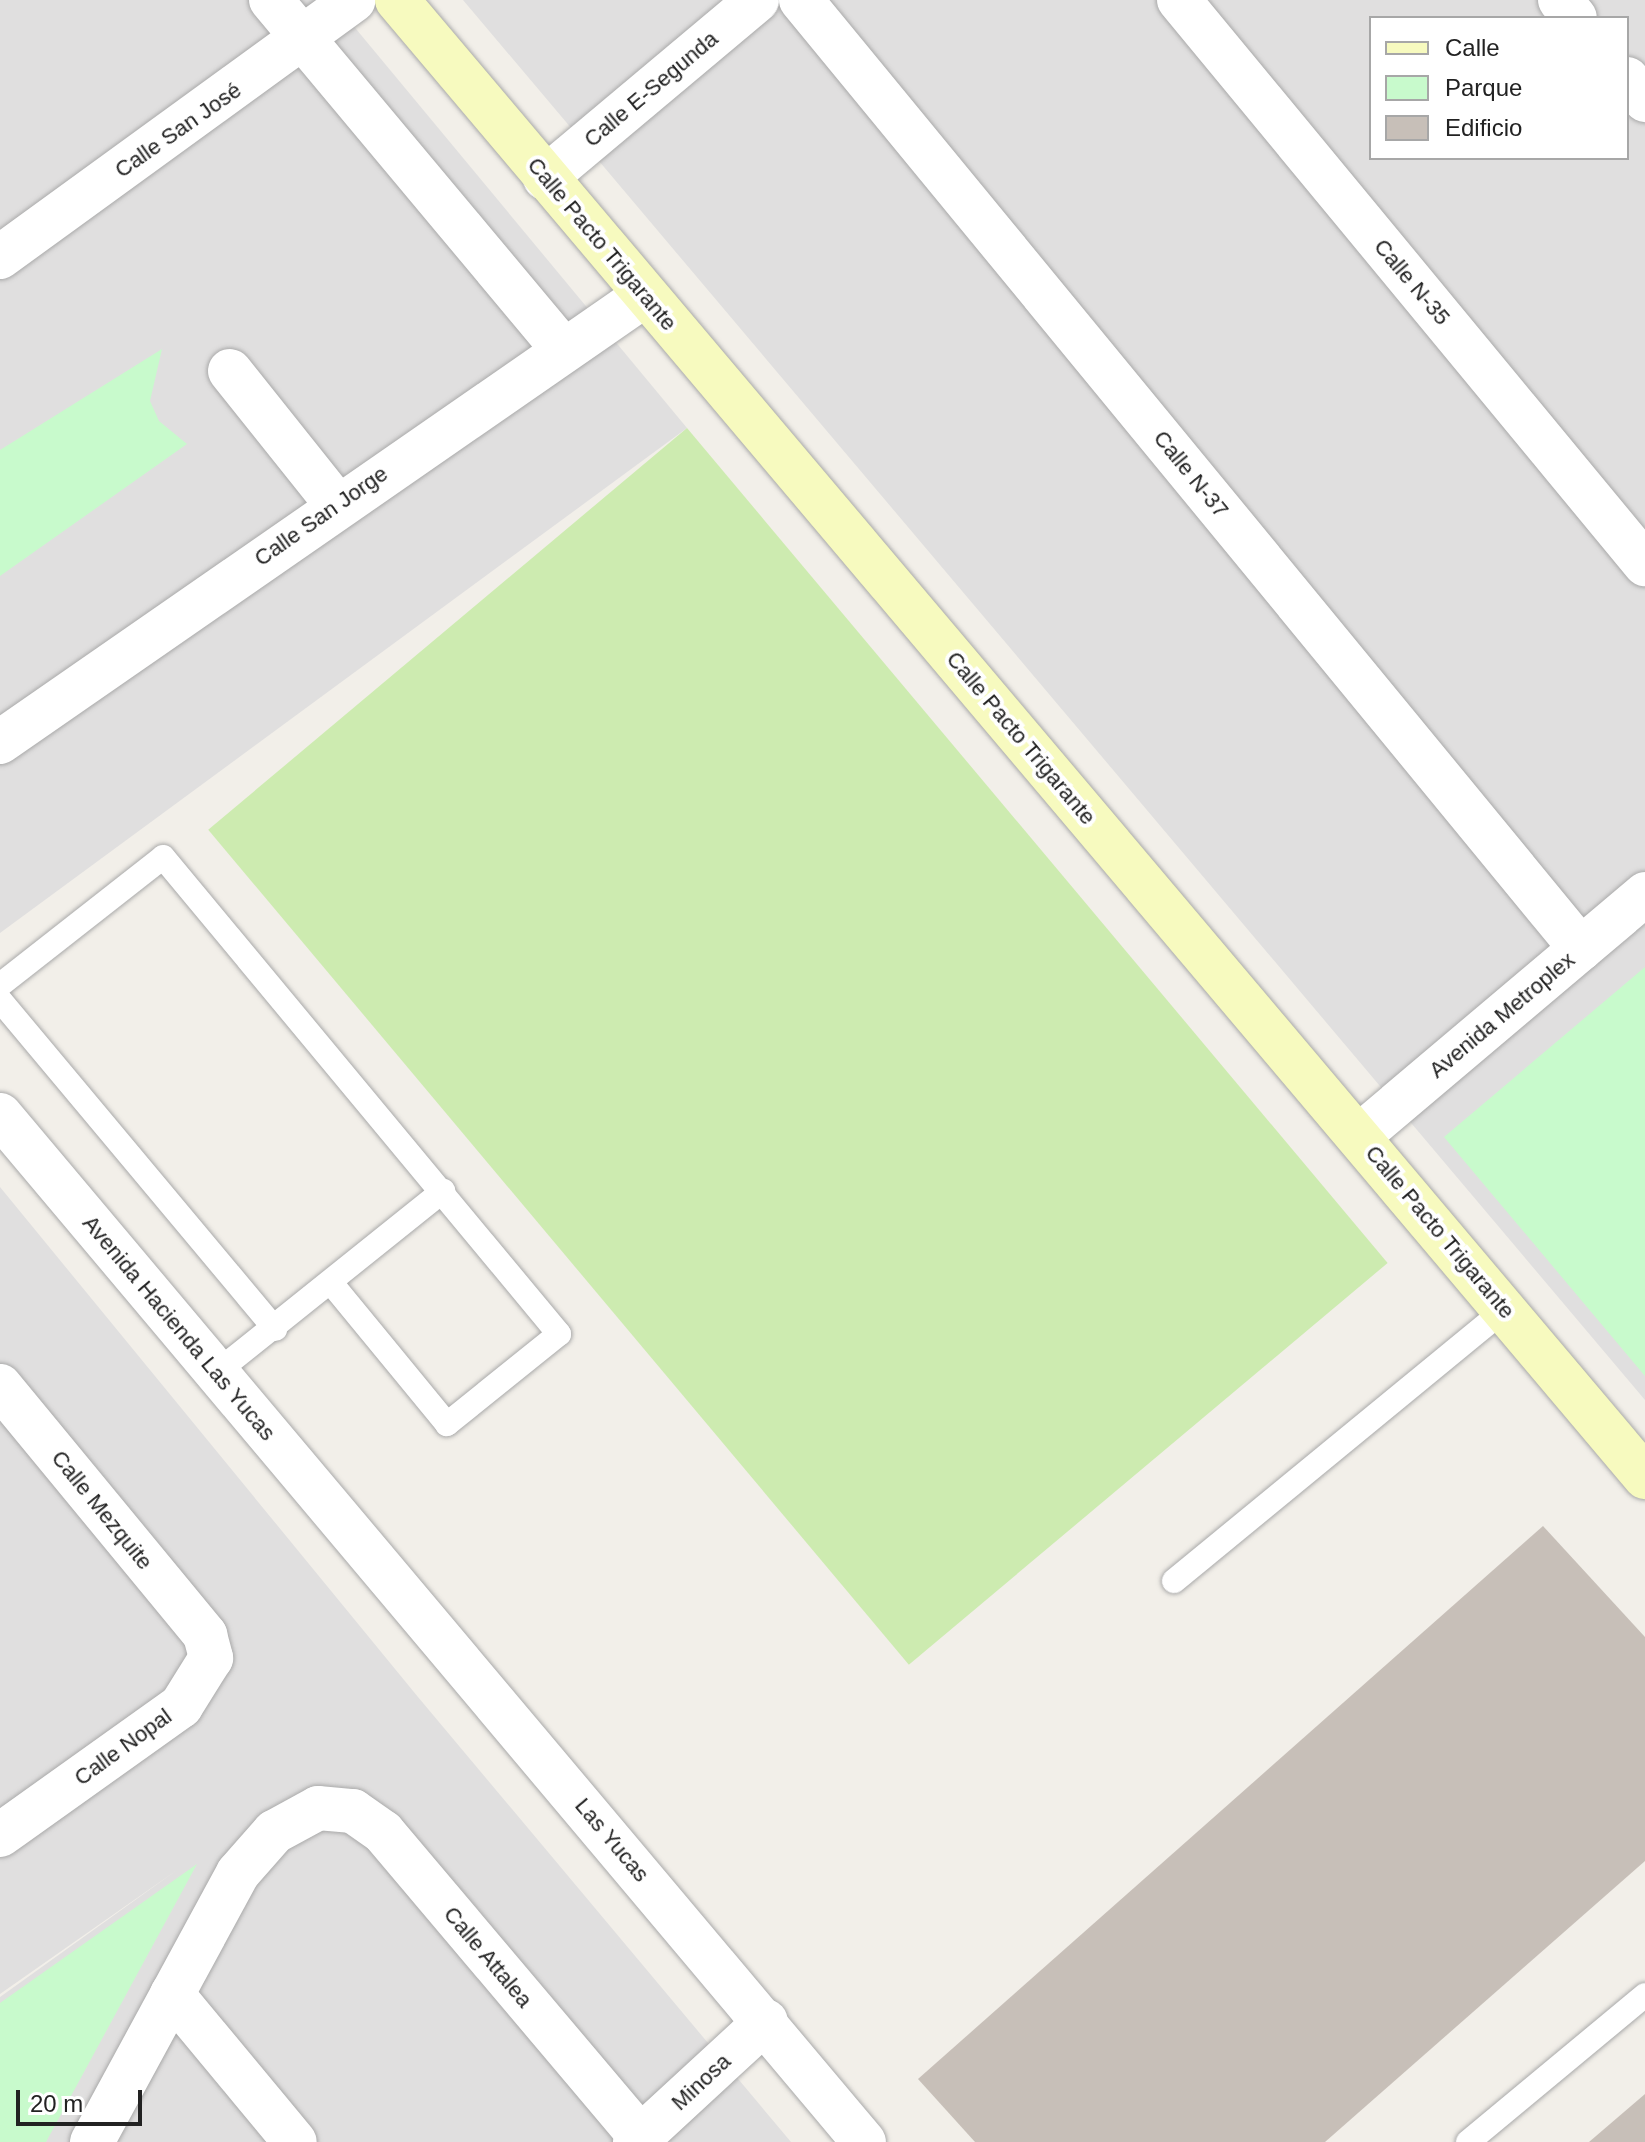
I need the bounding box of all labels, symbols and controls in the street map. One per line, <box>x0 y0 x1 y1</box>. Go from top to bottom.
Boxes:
legend <box>1369 16 1629 160</box>
street label: Calle E-Segunda <box>579 25 723 153</box>
text: Calle <box>1445 34 1500 61</box>
text: Parque <box>1445 74 1522 101</box>
street label: Calle San José <box>110 77 246 183</box>
text: Edificio <box>1445 114 1522 141</box>
street label: Calle Pacto Trigarante <box>522 152 682 336</box>
street label: Calle N-35 <box>1368 234 1456 330</box>
street label: Calle N-37 <box>1148 425 1234 523</box>
street label: Calle San Jorge <box>249 460 393 572</box>
street label: Calle Pacto Trigarante <box>941 646 1101 830</box>
street label: Avenida Metroplex <box>1424 946 1580 1084</box>
street label: Calle Pacto Trigarante <box>1360 1140 1520 1324</box>
street label: Avenida Hacienda Las Yucas <box>77 1210 281 1446</box>
street label: Calle Mezquite <box>46 1445 158 1575</box>
street label: Calle Nopal <box>69 1703 177 1791</box>
street label: Las Yucas <box>569 1793 655 1887</box>
street label: Calle Attalea <box>438 1901 538 2013</box>
street label: Minosa <box>666 2048 736 2116</box>
scale bar <box>20 2074 146 2124</box>
text: 20 m <box>30 2090 83 2117</box>

